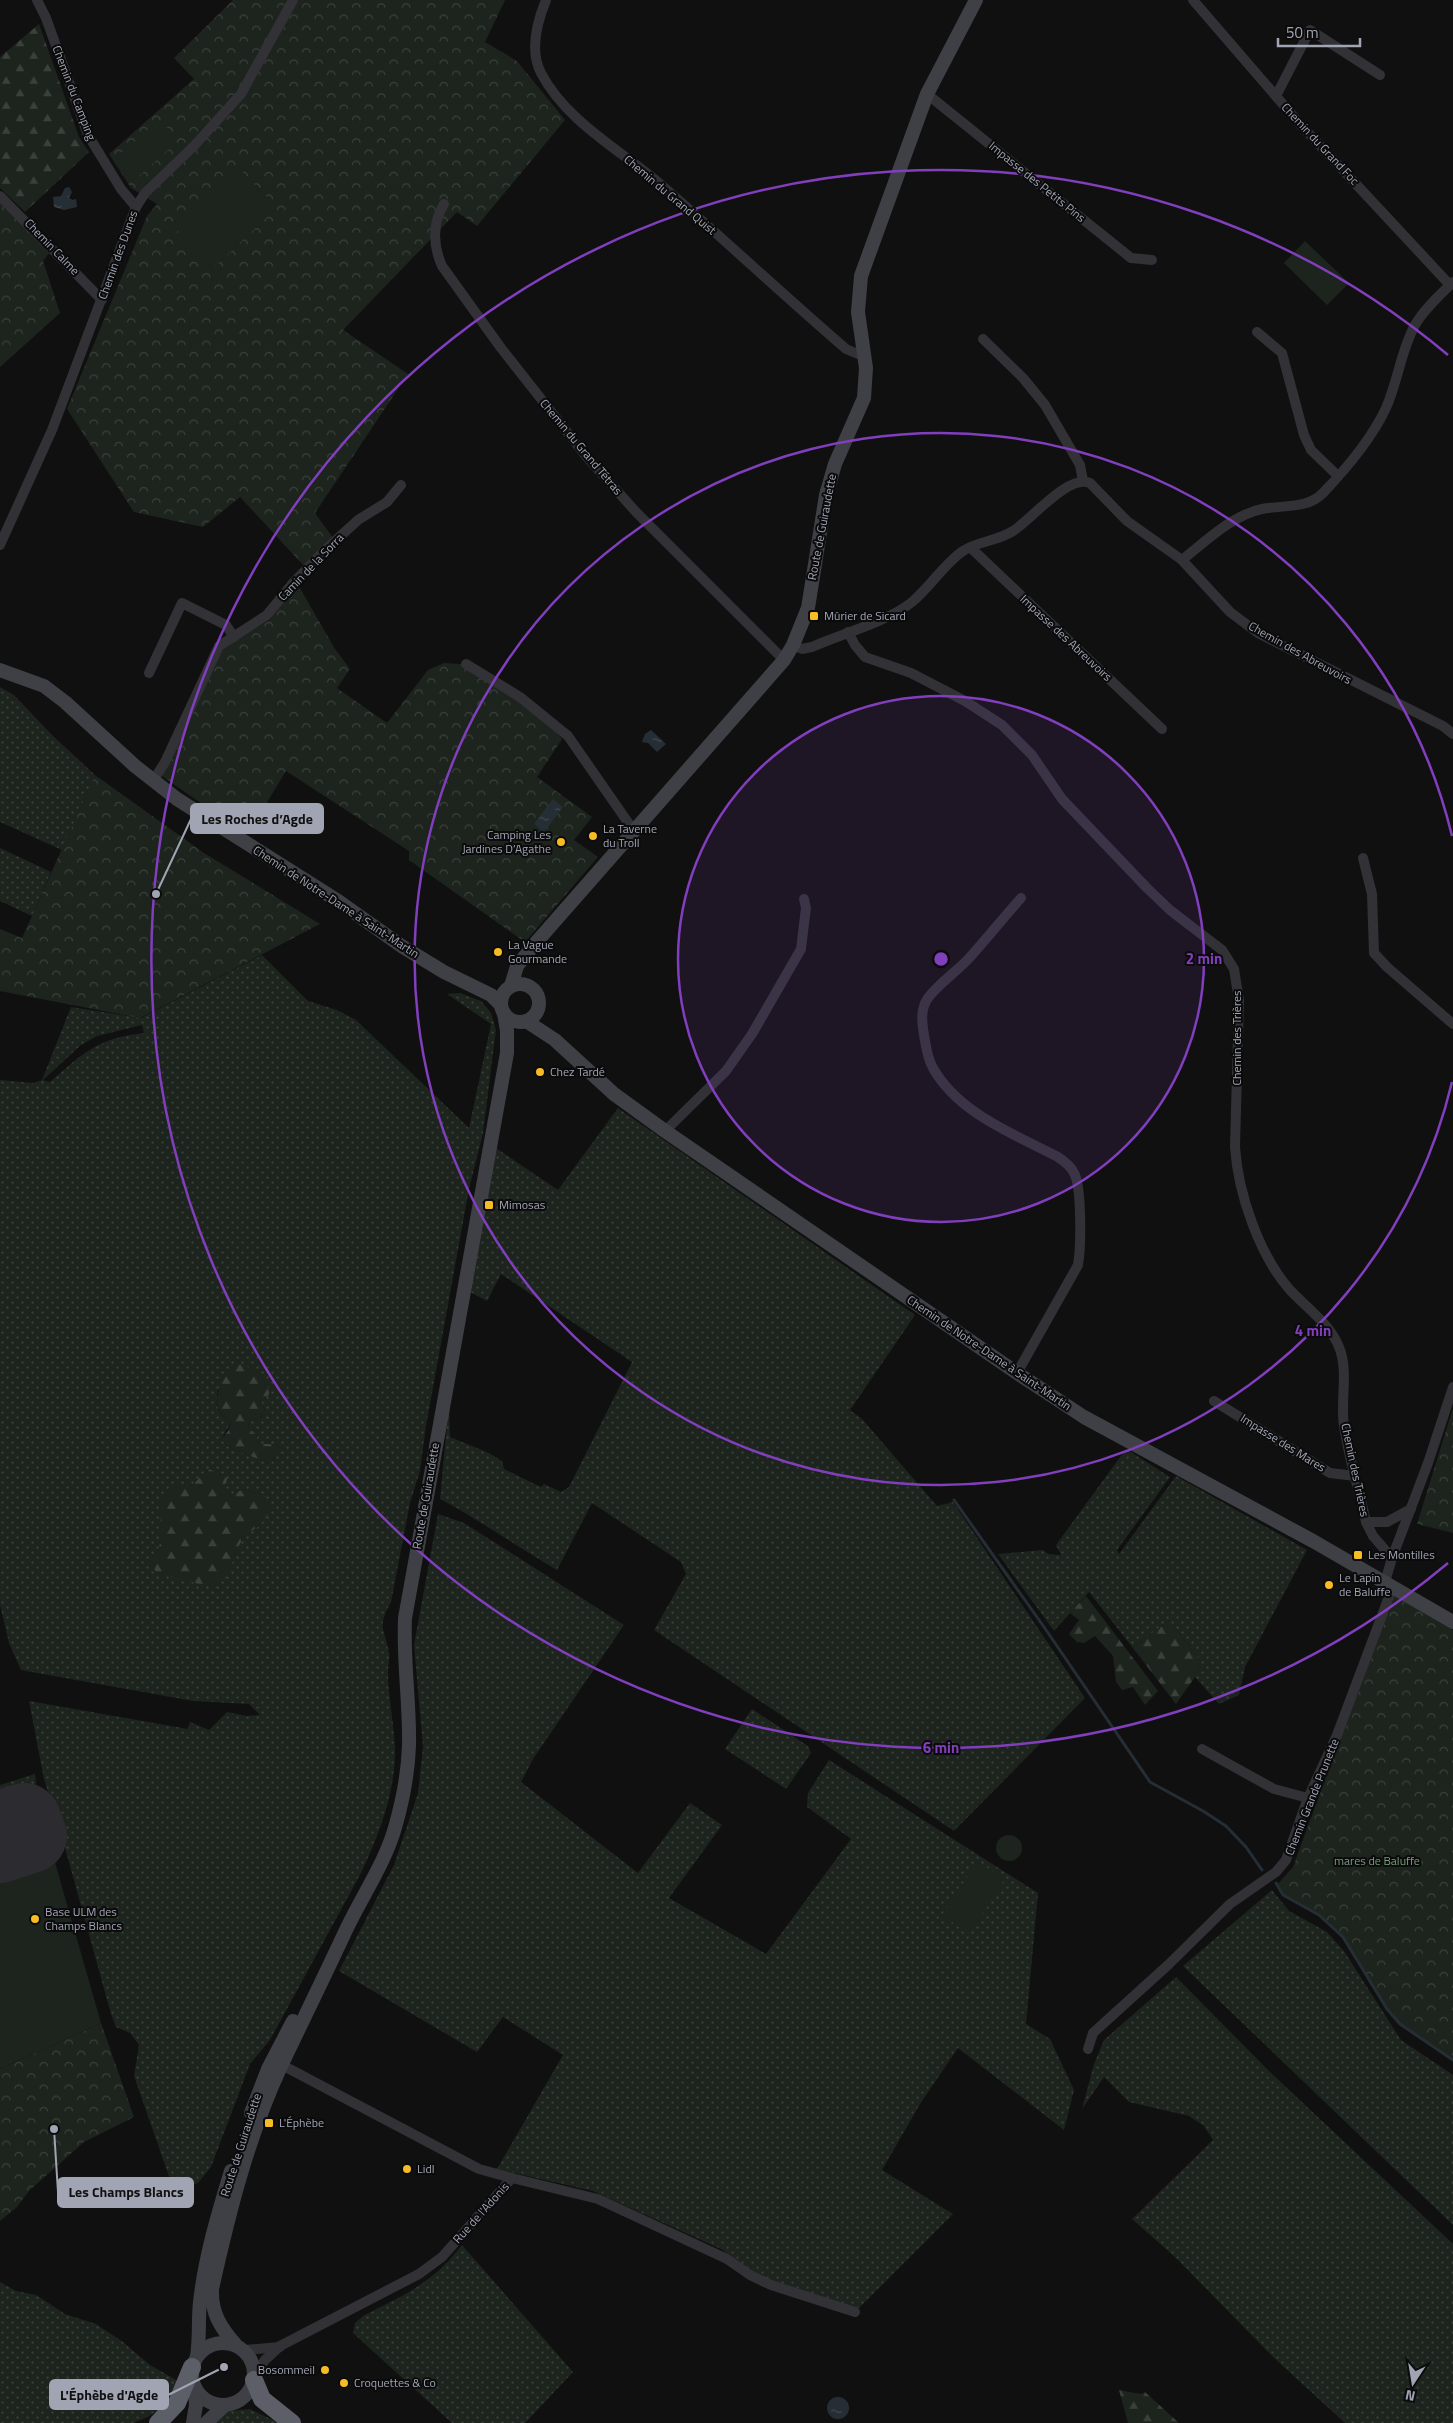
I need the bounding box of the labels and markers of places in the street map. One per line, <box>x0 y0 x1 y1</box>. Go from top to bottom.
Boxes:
place label: Mûrier de Sicard <box>824 606 906 625</box>
marker: Mûrier de Sicard <box>808 610 820 622</box>
callout: Les Roches d’Agde <box>191 804 323 833</box>
place label: La Taverne du Troll <box>603 819 657 852</box>
place label: Camping Les Jardines D’Agathe <box>462 825 551 858</box>
marker: La Taverne du Troll <box>587 830 599 842</box>
marker: Camping Les Jardines D’Agathe <box>555 836 567 848</box>
place label: La Vague Gourmande <box>508 935 567 968</box>
marker: La Vague Gourmande <box>492 946 504 958</box>
centre of rings <box>932 950 950 968</box>
place label: Chez Tardé <box>550 1062 605 1081</box>
marker: Chez Tardé <box>534 1066 546 1078</box>
place label: Mimosas <box>499 1195 546 1214</box>
marker: Mimosas <box>483 1199 495 1211</box>
place label: Les Montilles <box>1368 1545 1435 1564</box>
marker: Les Montilles <box>1352 1549 1364 1561</box>
place label: Le Lapin de Baluffe <box>1339 1568 1391 1601</box>
marker: Le Lapin de Baluffe <box>1323 1579 1335 1591</box>
place label: Base ULM des Champs Blancs <box>45 1902 122 1935</box>
marker: Base ULM des Champs Blancs <box>29 1913 41 1925</box>
place label: L'Éphèbe <box>279 2113 324 2132</box>
marker: L'Éphèbe <box>263 2117 275 2129</box>
place label: Lidl <box>417 2159 435 2178</box>
marker: Lidl <box>401 2163 413 2175</box>
callout: Les Champs Blancs <box>58 2178 193 2207</box>
place label: Bosommeil <box>258 2360 315 2379</box>
marker: Bosommeil <box>319 2364 331 2376</box>
place label: Croquettes & Co <box>354 2373 436 2392</box>
marker: Croquettes & Co <box>338 2377 350 2389</box>
callout: L'Éphèbe d'Agde <box>50 2380 168 2409</box>

